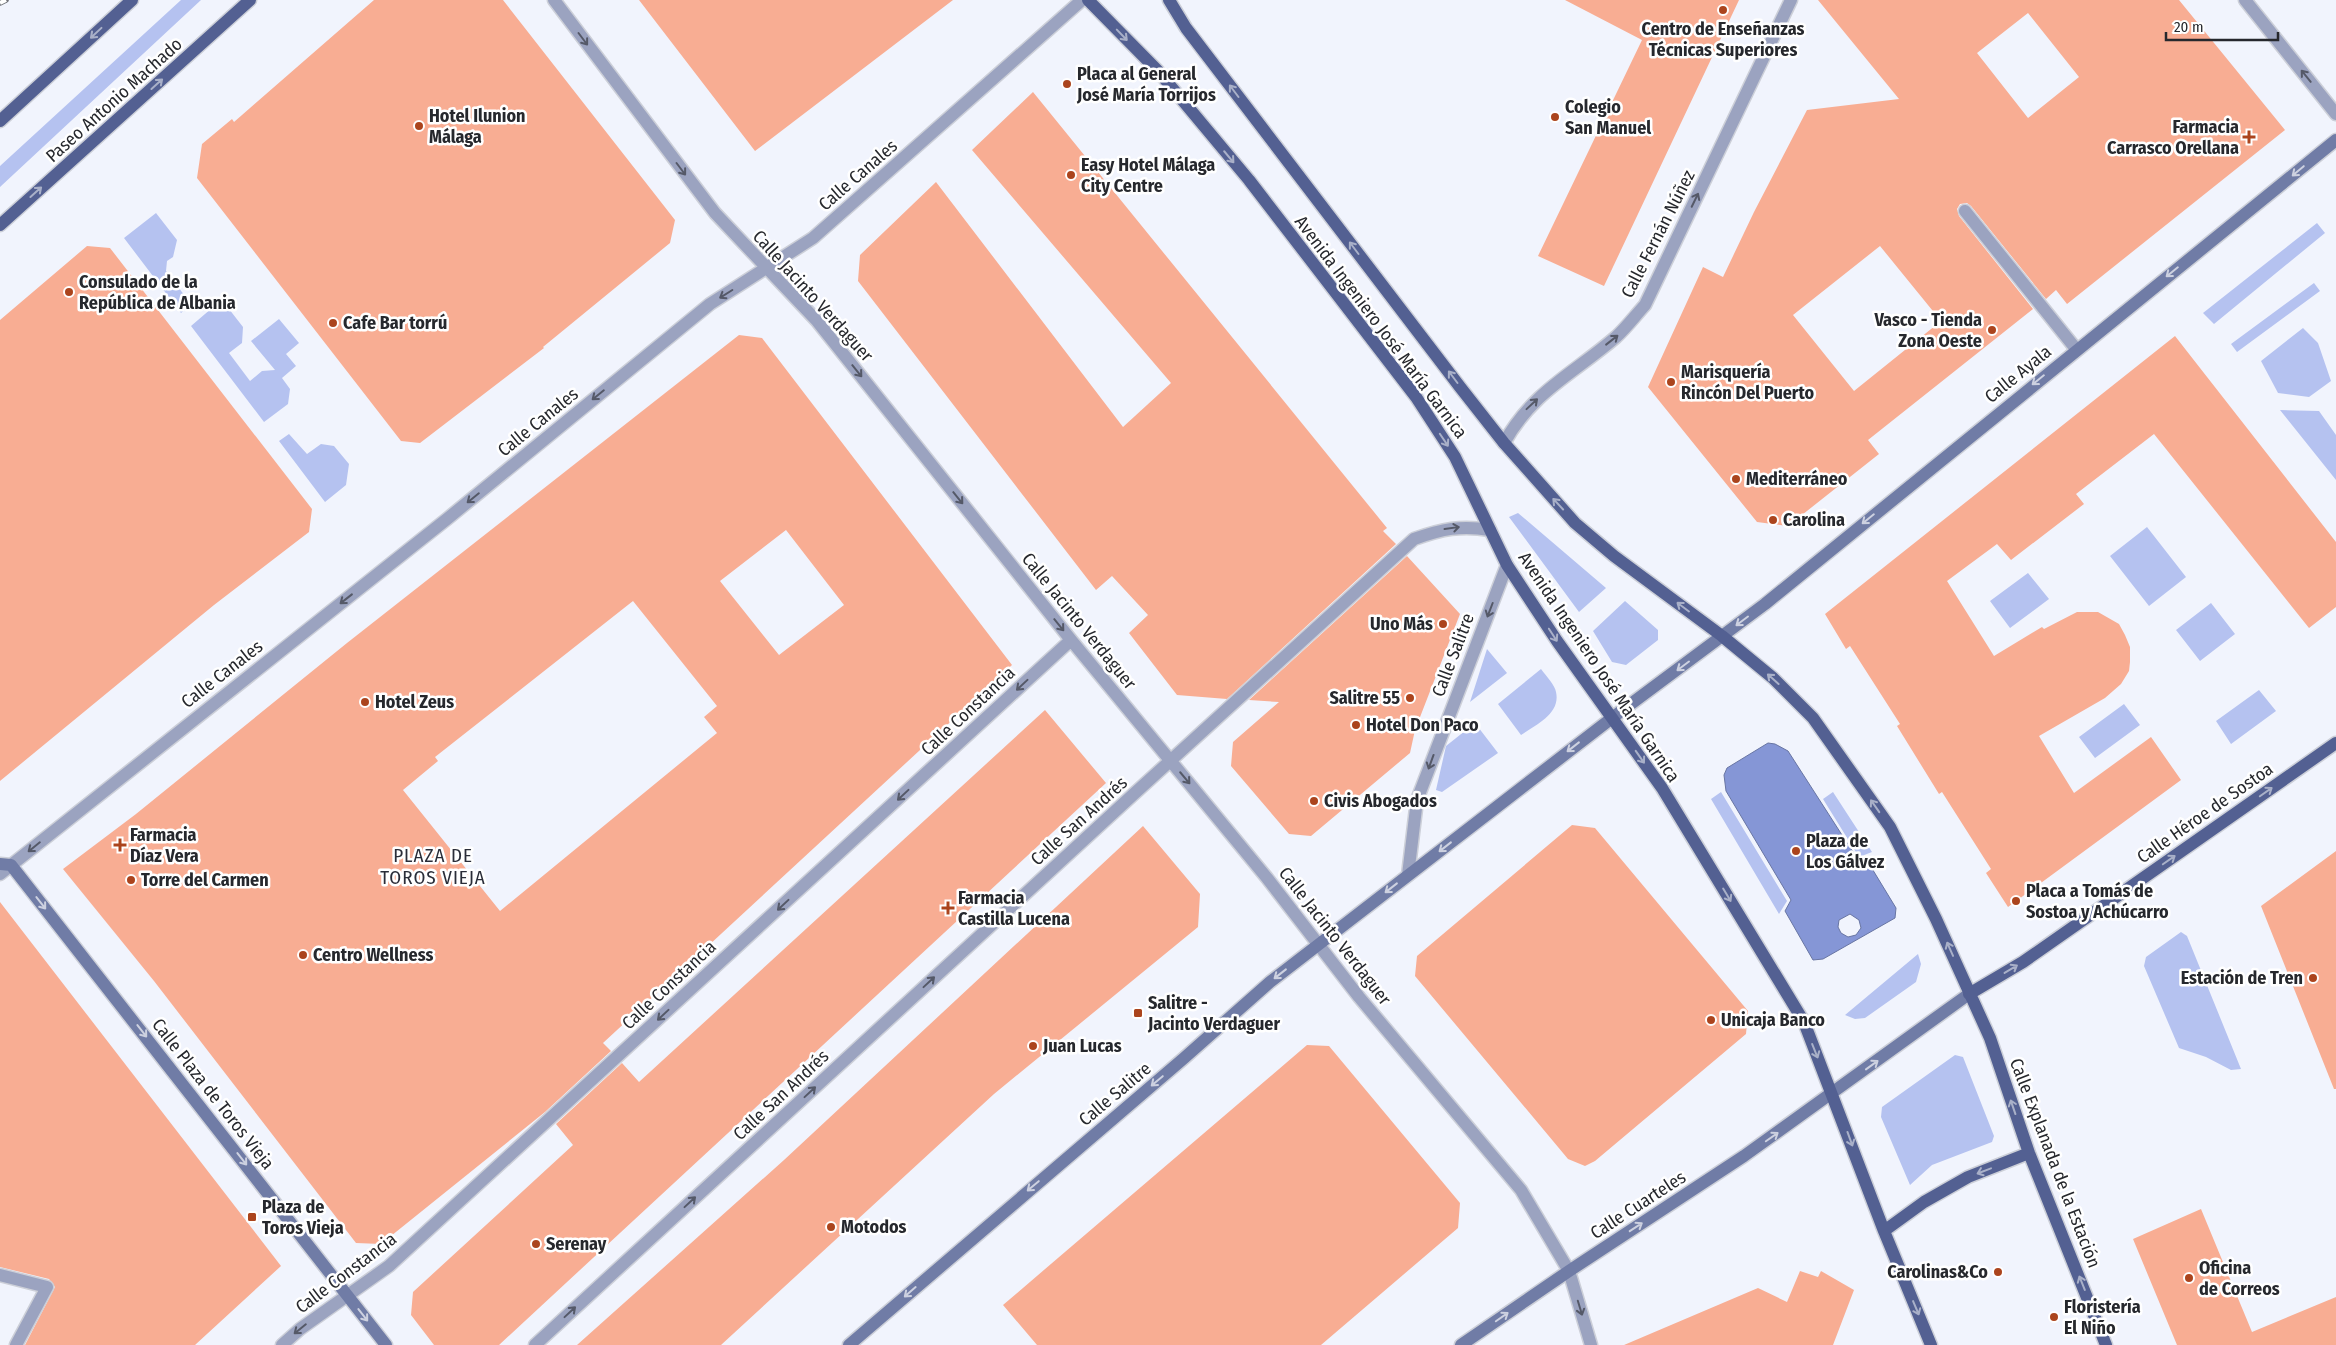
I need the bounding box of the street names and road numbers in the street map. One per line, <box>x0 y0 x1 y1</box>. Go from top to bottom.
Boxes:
street label: Paseo Antonio Machado <box>41 33 187 167</box>
street label: Calle Canales <box>814 135 902 215</box>
street label: Calle Fernán Núñez <box>1616 167 1700 301</box>
street label: Avenida Ingeniero José María Garnica <box>1290 211 1472 443</box>
street label: Calle Jacinto Verdaguer <box>748 226 878 367</box>
street label: Calle Ayala <box>1980 340 2056 408</box>
street label: Calle Canales <box>493 383 583 461</box>
street label: Calle Jacinto Verdaguer <box>1017 548 1141 694</box>
street label: Avenida Ingeniero José María Garnica <box>1514 548 1685 787</box>
street label: Calle Salitre <box>1427 610 1479 700</box>
street label: Calle Canales <box>177 635 267 713</box>
street label: Calle Constancia <box>916 662 1020 760</box>
street label: Calle Héroe de Sostoa <box>2133 758 2277 868</box>
street label: Calle San Andrés <box>1026 772 1132 870</box>
street label: Calle Jacinto Verdaguer <box>1274 862 1396 1010</box>
street label: Calle Constancia <box>617 936 721 1034</box>
street label: Calle Plaza de Toros Vieja <box>147 1014 279 1174</box>
street label: Calle San Andrés <box>729 1045 834 1145</box>
street label: Calle Explanada de la Estación <box>2005 1055 2105 1271</box>
street label: Calle Salitre <box>1074 1057 1156 1131</box>
street label: Calle Cuarteles <box>1586 1166 1690 1244</box>
street label: Calle Constancia <box>291 1228 401 1318</box>

